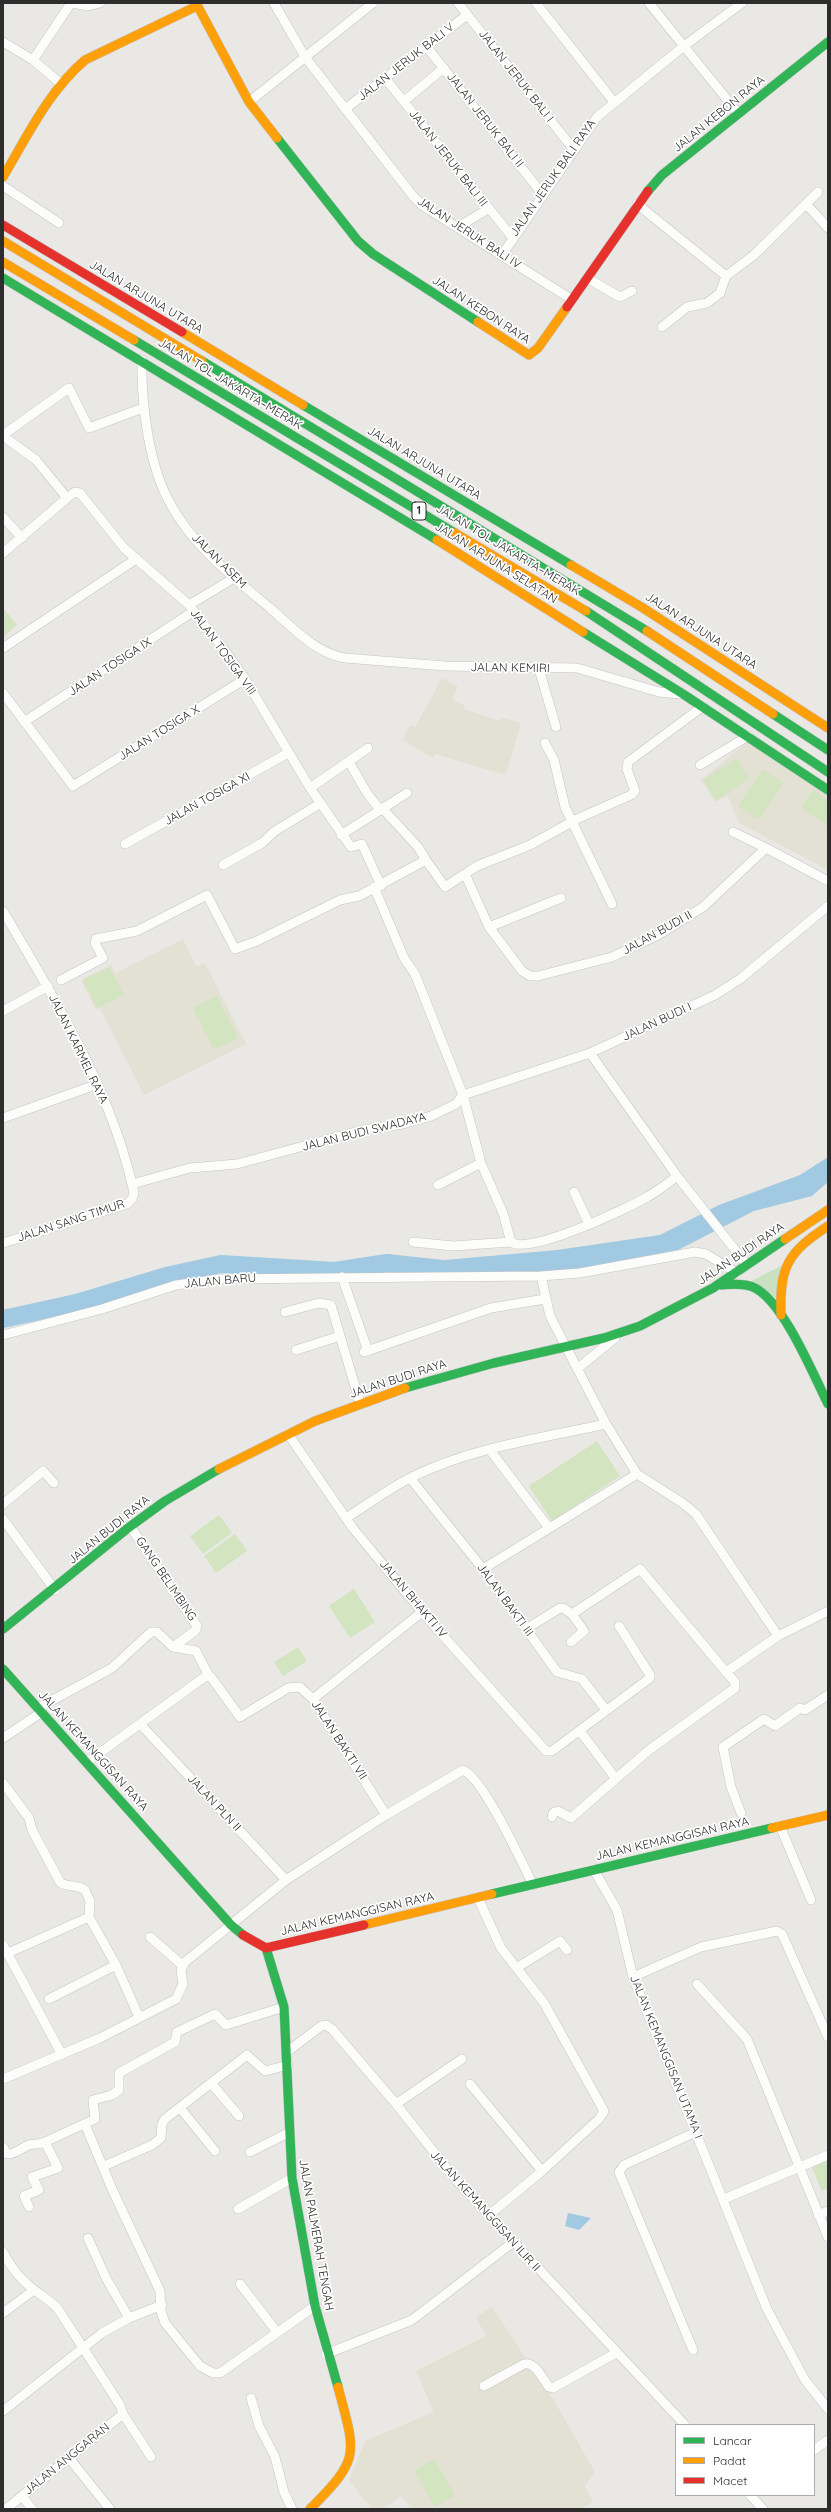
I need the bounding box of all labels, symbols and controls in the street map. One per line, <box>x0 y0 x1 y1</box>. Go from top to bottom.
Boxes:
street label: JALAN JERUK BALI V <box>355 20 457 104</box>
street label: JALAN JERUK BALI I <box>475 27 557 125</box>
street label: JALAN JERUK BALI II <box>443 70 527 170</box>
street label: JALAN KEBON RAYA <box>670 73 768 155</box>
street label: JALAN JERUK BALI III <box>406 107 490 209</box>
street label: JALAN JERUK BALI RAYA <box>507 117 599 239</box>
street label: JALAN JERUK BALI IV <box>414 194 524 272</box>
street label: JALAN ARJUNA UTARA <box>86 257 206 337</box>
street label: JALAN KEBON RAYA <box>429 273 533 347</box>
street label: JALAN TOL JAKARTA–MERAK <box>155 335 305 433</box>
street label: JALAN ARJUNA UTARA <box>364 423 484 503</box>
street label: JALAN TOL JAKARTA–MERAK <box>433 501 583 599</box>
road number: 1 <box>412 502 426 520</box>
street label: JALAN ARJUNA SELATAN <box>432 519 560 607</box>
street label: JALAN ASEM <box>189 531 249 591</box>
street label: JALAN ARJUNA UTARA <box>642 589 760 673</box>
street label: JALAN TOSIGA VIII <box>187 606 259 698</box>
street label: JALAN TOSIGA IX <box>66 635 154 699</box>
street label: JALAN KEMIRI <box>470 660 550 676</box>
street label: JALAN TOSIGA X <box>116 702 202 764</box>
street label: JALAN TOSIGA XI <box>161 769 253 829</box>
street label: JALAN BUDI II <box>619 908 695 958</box>
street label: JALAN KARMEL RAYA <box>45 992 111 1106</box>
street label: JALAN BUDI I <box>620 1000 694 1044</box>
street label: JALAN BUDI SWADAYA <box>300 1110 428 1154</box>
street label: JALAN SANG TIMUR <box>15 1197 127 1245</box>
street label: JALAN BUDI RAYA <box>695 1220 787 1288</box>
street label: JALAN BARU <box>183 1271 257 1291</box>
street label: JALAN BUDI RAYA <box>348 1357 448 1401</box>
street label: JALAN BUDI RAYA <box>65 1493 153 1567</box>
street label: GANG BELIMBING <box>133 1534 199 1624</box>
street label: JALAN BHAKTI IV <box>376 1557 450 1641</box>
street label: JALAN BAKTI III <box>474 1561 536 1639</box>
street label: JALAN KEMANGGISAN RAYA <box>35 1688 151 1814</box>
street label: JALAN BAKTI VII <box>308 1698 370 1782</box>
street label: JALAN PLN II <box>184 1772 244 1834</box>
street label: JALAN KEMANGGISAN RAYA <box>594 1814 750 1864</box>
street label: JALAN KEMANGGISAN RAYA <box>279 1889 435 1939</box>
street label: JALAN KEMANGGISAN UTAMA I <box>627 1973 705 2141</box>
street label: JALAN KEMANGGISAN ILIR II <box>427 2148 543 2274</box>
street label: JALAN PALMERAH TENGAH <box>296 2158 336 2312</box>
street label: JALAN ANGGARAN <box>21 2420 113 2498</box>
legend <box>675 2424 815 2496</box>
text: Lancar <box>713 2433 752 2448</box>
text: Padat <box>713 2453 746 2468</box>
text: Macet <box>713 2473 747 2488</box>

